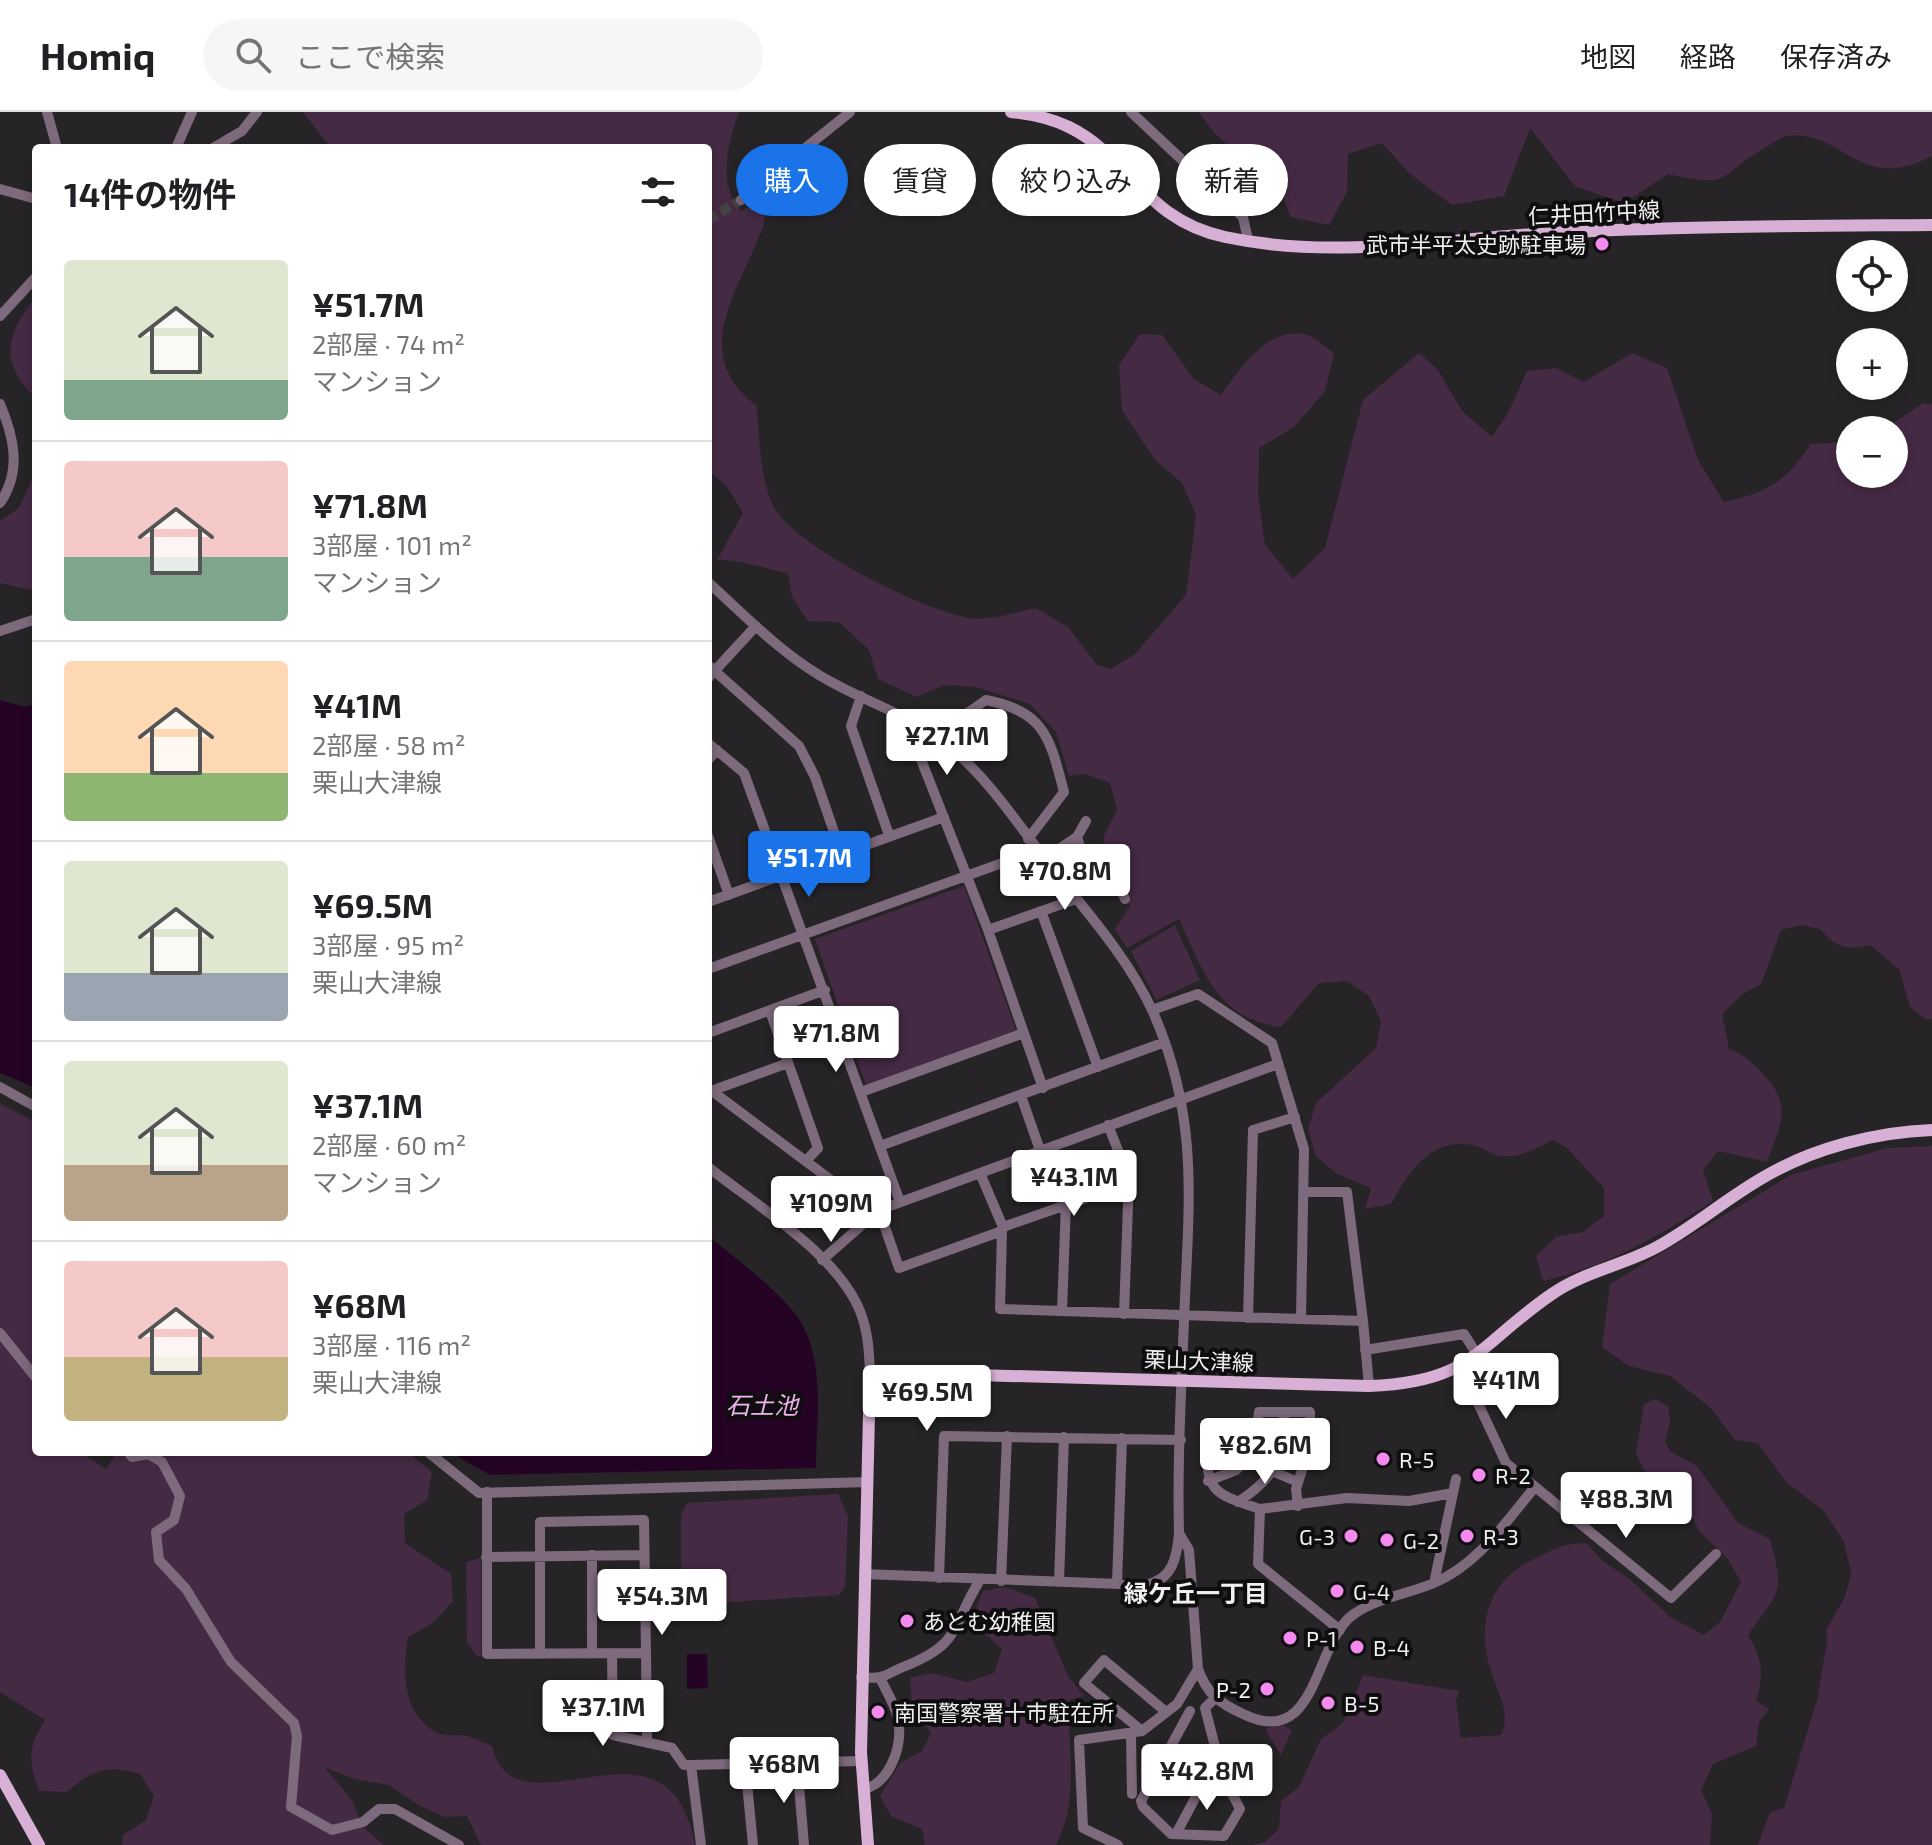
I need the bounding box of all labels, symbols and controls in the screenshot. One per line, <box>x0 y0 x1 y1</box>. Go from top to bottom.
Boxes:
search box <box>203 19 763 91</box>
text: Homiq <box>40 32 155 78</box>
icon: search <box>231 33 275 77</box>
text: ここで検索 <box>295 38 445 74</box>
text: 地図 <box>1580 39 1636 73</box>
text: 経路 <box>1680 39 1736 73</box>
text: 保存済み <box>1780 39 1892 73</box>
chip: 購入 <box>736 144 848 216</box>
chip: 賃貸 <box>864 144 976 216</box>
chip: 絞り込み <box>992 144 1160 216</box>
chip: 新着 <box>1176 144 1288 216</box>
icon: filters <box>636 170 680 214</box>
text: 14件の物件 <box>64 173 236 214</box>
street label: 仁井田竹中線 <box>1527 196 1661 228</box>
place label: 武市半平太史跡駐車場 <box>1366 231 1586 257</box>
marker: 武市半平太史跡駐車場 <box>1593 235 1611 253</box>
map controls <box>1836 240 1908 488</box>
button: locate <box>1836 240 1908 312</box>
text: ¥51.7M <box>312 283 424 324</box>
icon: home <box>128 292 224 388</box>
text: 2部屋 · 74 m² <box>312 328 465 359</box>
button: + <box>1836 328 1908 400</box>
text: マンション <box>312 365 442 396</box>
button: − <box>1836 416 1908 488</box>
text: ¥71.8M <box>312 484 428 525</box>
icon: home <box>128 493 224 589</box>
text: 3部屋 · 101 m² <box>312 529 472 560</box>
text: マンション <box>312 566 442 597</box>
text: ¥41M <box>312 684 402 725</box>
icon: home <box>128 693 224 789</box>
pin: ¥27.1M <box>882 709 1012 777</box>
text: ¥27.1M <box>904 719 990 750</box>
text: 2部屋 · 58 m² <box>312 729 465 760</box>
text: 栗山大津線 <box>312 766 442 797</box>
pin: ¥51.7M <box>744 831 874 899</box>
text: ¥51.7M <box>766 841 852 872</box>
pin: ¥70.8M <box>1000 844 1130 912</box>
text: ¥70.8M <box>1018 854 1112 885</box>
text: ¥69.5M <box>312 884 433 925</box>
icon: home <box>128 893 224 989</box>
text: 3部屋 · 95 m² <box>312 929 464 960</box>
text: 栗山大津線 <box>312 966 442 997</box>
pin: ¥71.8M <box>771 1006 901 1074</box>
text: ¥71.8M <box>792 1016 880 1047</box>
text: ¥37.1M <box>312 1084 423 1125</box>
icon: home <box>128 1093 224 1189</box>
text: 2部屋 · 60 m² <box>312 1129 466 1160</box>
pin: ¥43.1M <box>1009 1150 1139 1218</box>
text: ¥43.1M <box>1030 1160 1118 1191</box>
text: マンション <box>312 1166 442 1197</box>
pin: ¥109M <box>775 1176 887 1244</box>
text: ¥109M <box>789 1186 873 1217</box>
text: ¥68M <box>312 1284 407 1325</box>
icon: home <box>128 1293 224 1389</box>
text: 3部屋 · 116 m² <box>312 1329 471 1360</box>
street label: 栗山大津線 <box>1144 1345 1254 1375</box>
pin: ¥41M <box>1459 1353 1553 1421</box>
text: ¥41M <box>1472 1363 1540 1394</box>
pin: ¥69.5M <box>862 1365 992 1433</box>
text: 栗山大津線 <box>312 1366 442 1397</box>
text: ¥69.5M <box>881 1375 973 1406</box>
water label: 石土池 <box>726 1390 800 1419</box>
pin: ¥82.6M <box>1200 1418 1330 1486</box>
text: ¥82.6M <box>1218 1428 1312 1459</box>
place label: R-5 <box>1399 1446 1434 1472</box>
marker: R-5 <box>1374 1450 1392 1468</box>
place label: R-2 <box>1495 1462 1531 1488</box>
marker: R-2 <box>1470 1466 1488 1484</box>
pin: ¥88.3M <box>1561 1472 1691 1540</box>
text: ¥88.3M <box>1579 1482 1673 1513</box>
place label: G-3 <box>1299 1523 1335 1549</box>
place label: R-3 <box>1483 1523 1519 1549</box>
marker: G-3 <box>1342 1527 1360 1545</box>
place label: G-2 <box>1403 1527 1439 1553</box>
marker: R-3 <box>1458 1527 1476 1545</box>
marker: G-2 <box>1378 1531 1396 1549</box>
pin: ¥54.3M <box>597 1569 727 1637</box>
district label: 緑ケ丘一丁目 <box>1124 1578 1268 1607</box>
place label: G-4 <box>1353 1578 1390 1604</box>
text: ¥54.3M <box>615 1579 709 1610</box>
marker: G-4 <box>1328 1582 1346 1600</box>
place label: あとむ幼稚園 <box>923 1608 1055 1634</box>
marker: あとむ幼稚園 <box>898 1612 916 1630</box>
place label: P-1 <box>1306 1625 1337 1651</box>
marker: P-1 <box>1281 1629 1299 1647</box>
place label: B-4 <box>1373 1634 1410 1660</box>
marker: B-4 <box>1348 1638 1366 1656</box>
place label: P-2 <box>1216 1676 1251 1702</box>
pin: ¥37.1M <box>538 1680 668 1748</box>
marker: P-2 <box>1258 1680 1276 1698</box>
text: ¥37.1M <box>561 1690 645 1721</box>
place label: B-5 <box>1344 1690 1379 1716</box>
marker: B-5 <box>1319 1694 1337 1712</box>
place label: 南国警察署十市駐在所 <box>894 1699 1114 1725</box>
marker: 南国警察署十市駐在所 <box>869 1703 887 1721</box>
pin: ¥68M <box>737 1737 831 1805</box>
pin: ¥42.8M <box>1142 1744 1272 1812</box>
text: ¥68M <box>748 1747 820 1778</box>
text: ¥42.8M <box>1159 1754 1255 1785</box>

